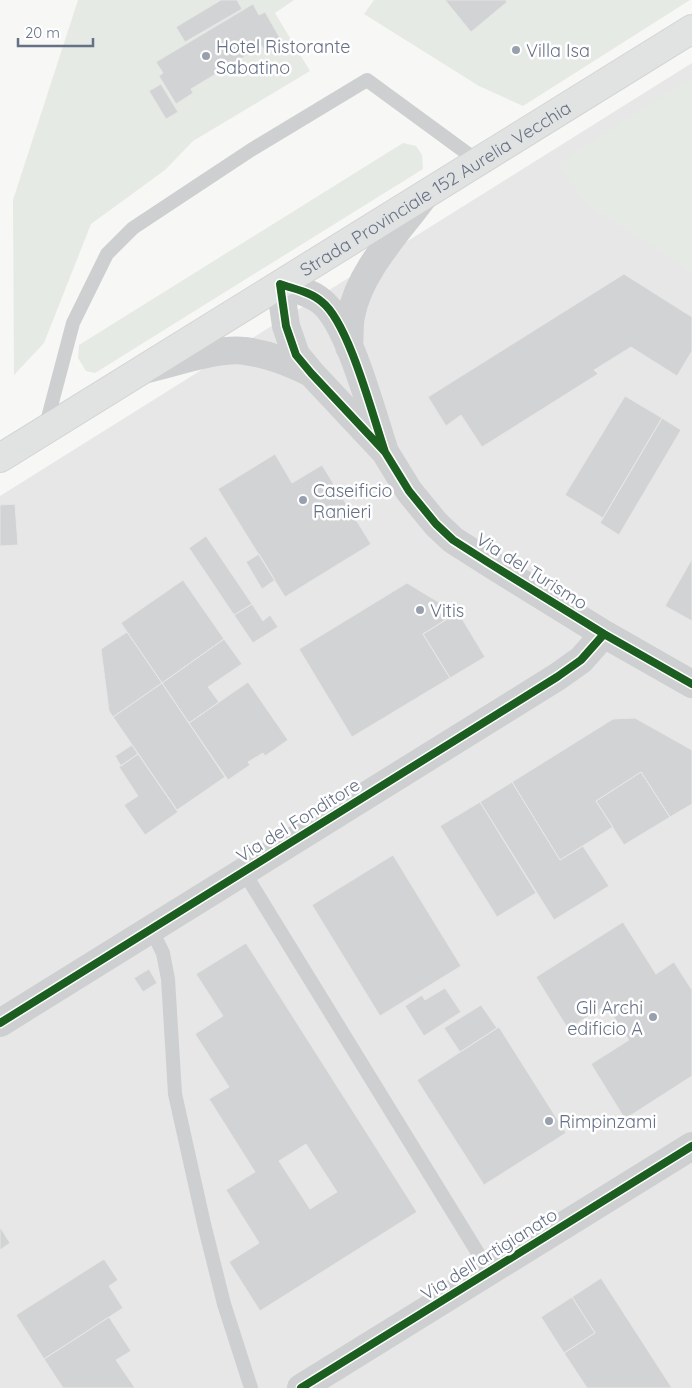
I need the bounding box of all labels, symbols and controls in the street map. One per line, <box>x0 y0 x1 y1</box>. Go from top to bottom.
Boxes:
scale bar <box>18 15 92 47</box>
text: 20 m <box>25 23 60 42</box>
place label: Hotel Ristorante Sabatino <box>216 35 351 79</box>
place label: Villa Isa <box>526 39 590 62</box>
marker: Villa Isa <box>510 44 522 56</box>
marker: Hotel Ristorante Sabatino <box>200 50 212 62</box>
street label: Strada Provinciale 152 Aurelia Vecchia <box>295 96 575 281</box>
place label: Caseificio Ranieri <box>313 479 393 523</box>
marker: Caseificio Ranieri <box>297 494 309 506</box>
street label: Via del Turismo <box>472 528 592 614</box>
place label: Vitis <box>430 599 464 622</box>
marker: Vitis <box>414 604 426 616</box>
street label: Via del Fonditore <box>232 773 364 867</box>
place label: Gli Archi edificio A <box>567 996 643 1040</box>
marker: Gli Archi edificio A <box>647 1011 659 1023</box>
place label: Rimpinzami <box>559 1110 656 1133</box>
marker: Rimpinzami <box>543 1115 555 1127</box>
street label: Via dell'artigianato <box>417 1203 561 1305</box>

